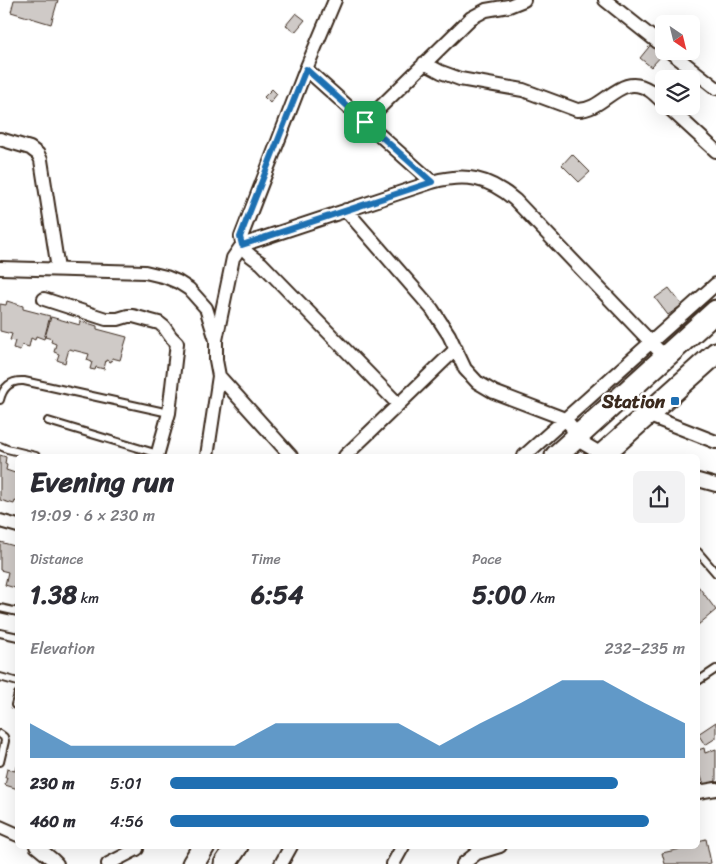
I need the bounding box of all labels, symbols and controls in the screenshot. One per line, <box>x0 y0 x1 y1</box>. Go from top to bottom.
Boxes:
north arrow <box>655 15 700 60</box>
map controls <box>655 15 700 115</box>
button: layers <box>655 70 700 115</box>
pin <box>344 101 386 143</box>
icon: arrive <box>351 108 379 136</box>
place label: Station <box>601 385 666 418</box>
marker: Station <box>669 395 681 407</box>
text: Evening run <box>30 457 174 506</box>
button: share <box>633 471 685 523</box>
text: 19:09 · 6 × 230 m <box>30 501 155 530</box>
text: Distance <box>30 547 83 572</box>
text: Time <box>251 547 281 572</box>
text: Pace <box>472 547 502 572</box>
text: 1.38 <box>30 572 77 617</box>
text: 6:54 <box>251 572 304 617</box>
text: 5:00 <box>472 572 526 617</box>
text: km <box>77 586 99 611</box>
text: /km <box>526 586 555 611</box>
text: Elevation <box>30 634 95 663</box>
text: 232–235 m <box>604 634 685 663</box>
text: 230 m <box>30 769 75 798</box>
text: 5:01 <box>110 769 142 798</box>
text: 460 m <box>30 807 76 836</box>
text: 4:56 <box>110 807 144 836</box>

